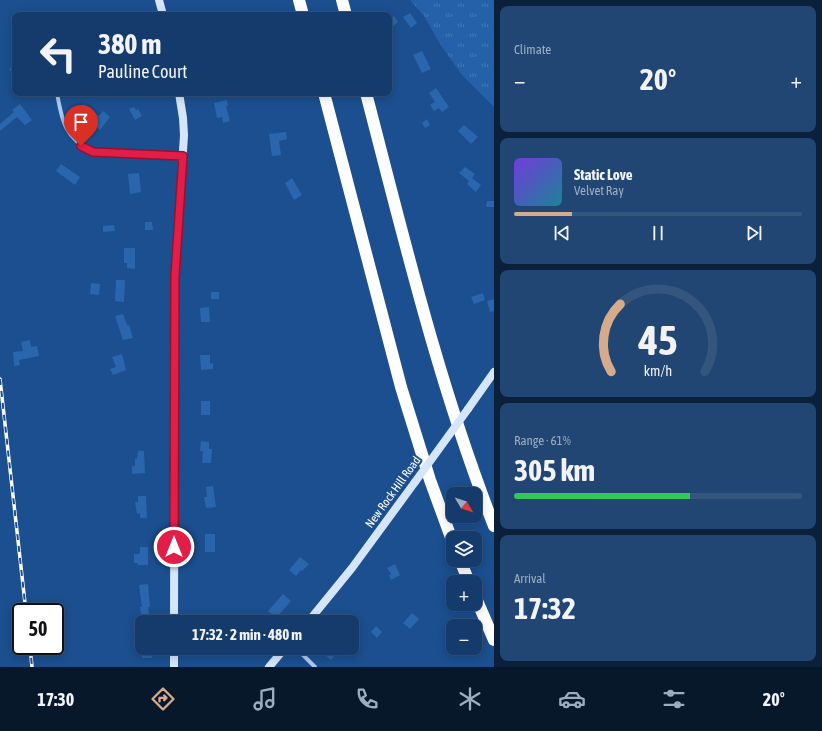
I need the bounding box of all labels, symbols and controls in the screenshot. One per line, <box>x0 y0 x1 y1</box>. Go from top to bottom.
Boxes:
icon: left <box>32 28 84 80</box>
text: 380 m <box>98 28 161 60</box>
text: Climate <box>514 42 551 57</box>
text: Pauline Court <box>98 61 187 82</box>
text: 20° <box>640 62 676 96</box>
text: − <box>514 67 525 93</box>
text: + <box>791 67 802 93</box>
pin <box>64 105 98 146</box>
icon: arrive <box>70 111 92 133</box>
text: Static Love <box>574 166 633 183</box>
text: Velvet Ray <box>574 183 624 198</box>
icon: previous <box>551 222 573 244</box>
icon: pause <box>647 222 669 244</box>
icon: next <box>743 222 765 244</box>
text: 45 <box>637 315 678 363</box>
text: km/h <box>644 362 672 378</box>
text: Range · 61% <box>514 433 571 448</box>
text: 305 km <box>514 453 595 487</box>
street label: New Rock Hill Road <box>362 454 424 530</box>
north arrow <box>446 487 482 523</box>
map controls <box>446 487 482 655</box>
position arrow <box>153 526 195 568</box>
button: layers <box>446 531 482 567</box>
text: Arrival <box>514 571 546 586</box>
button: + <box>446 575 482 611</box>
text: 17:32 <box>514 591 576 625</box>
speed limit sign: 50 <box>12 603 64 655</box>
button: − <box>446 619 482 655</box>
text: 17:32 · 2 min · 480 m <box>192 626 302 643</box>
icon: directions <box>149 685 177 713</box>
icon: music <box>251 685 279 713</box>
icon: phone <box>353 685 381 713</box>
icon: climate <box>456 685 484 713</box>
icon: car <box>558 685 586 713</box>
icon: filters <box>660 685 688 713</box>
text: 17:30 <box>37 689 74 710</box>
text: 20° <box>763 689 785 710</box>

